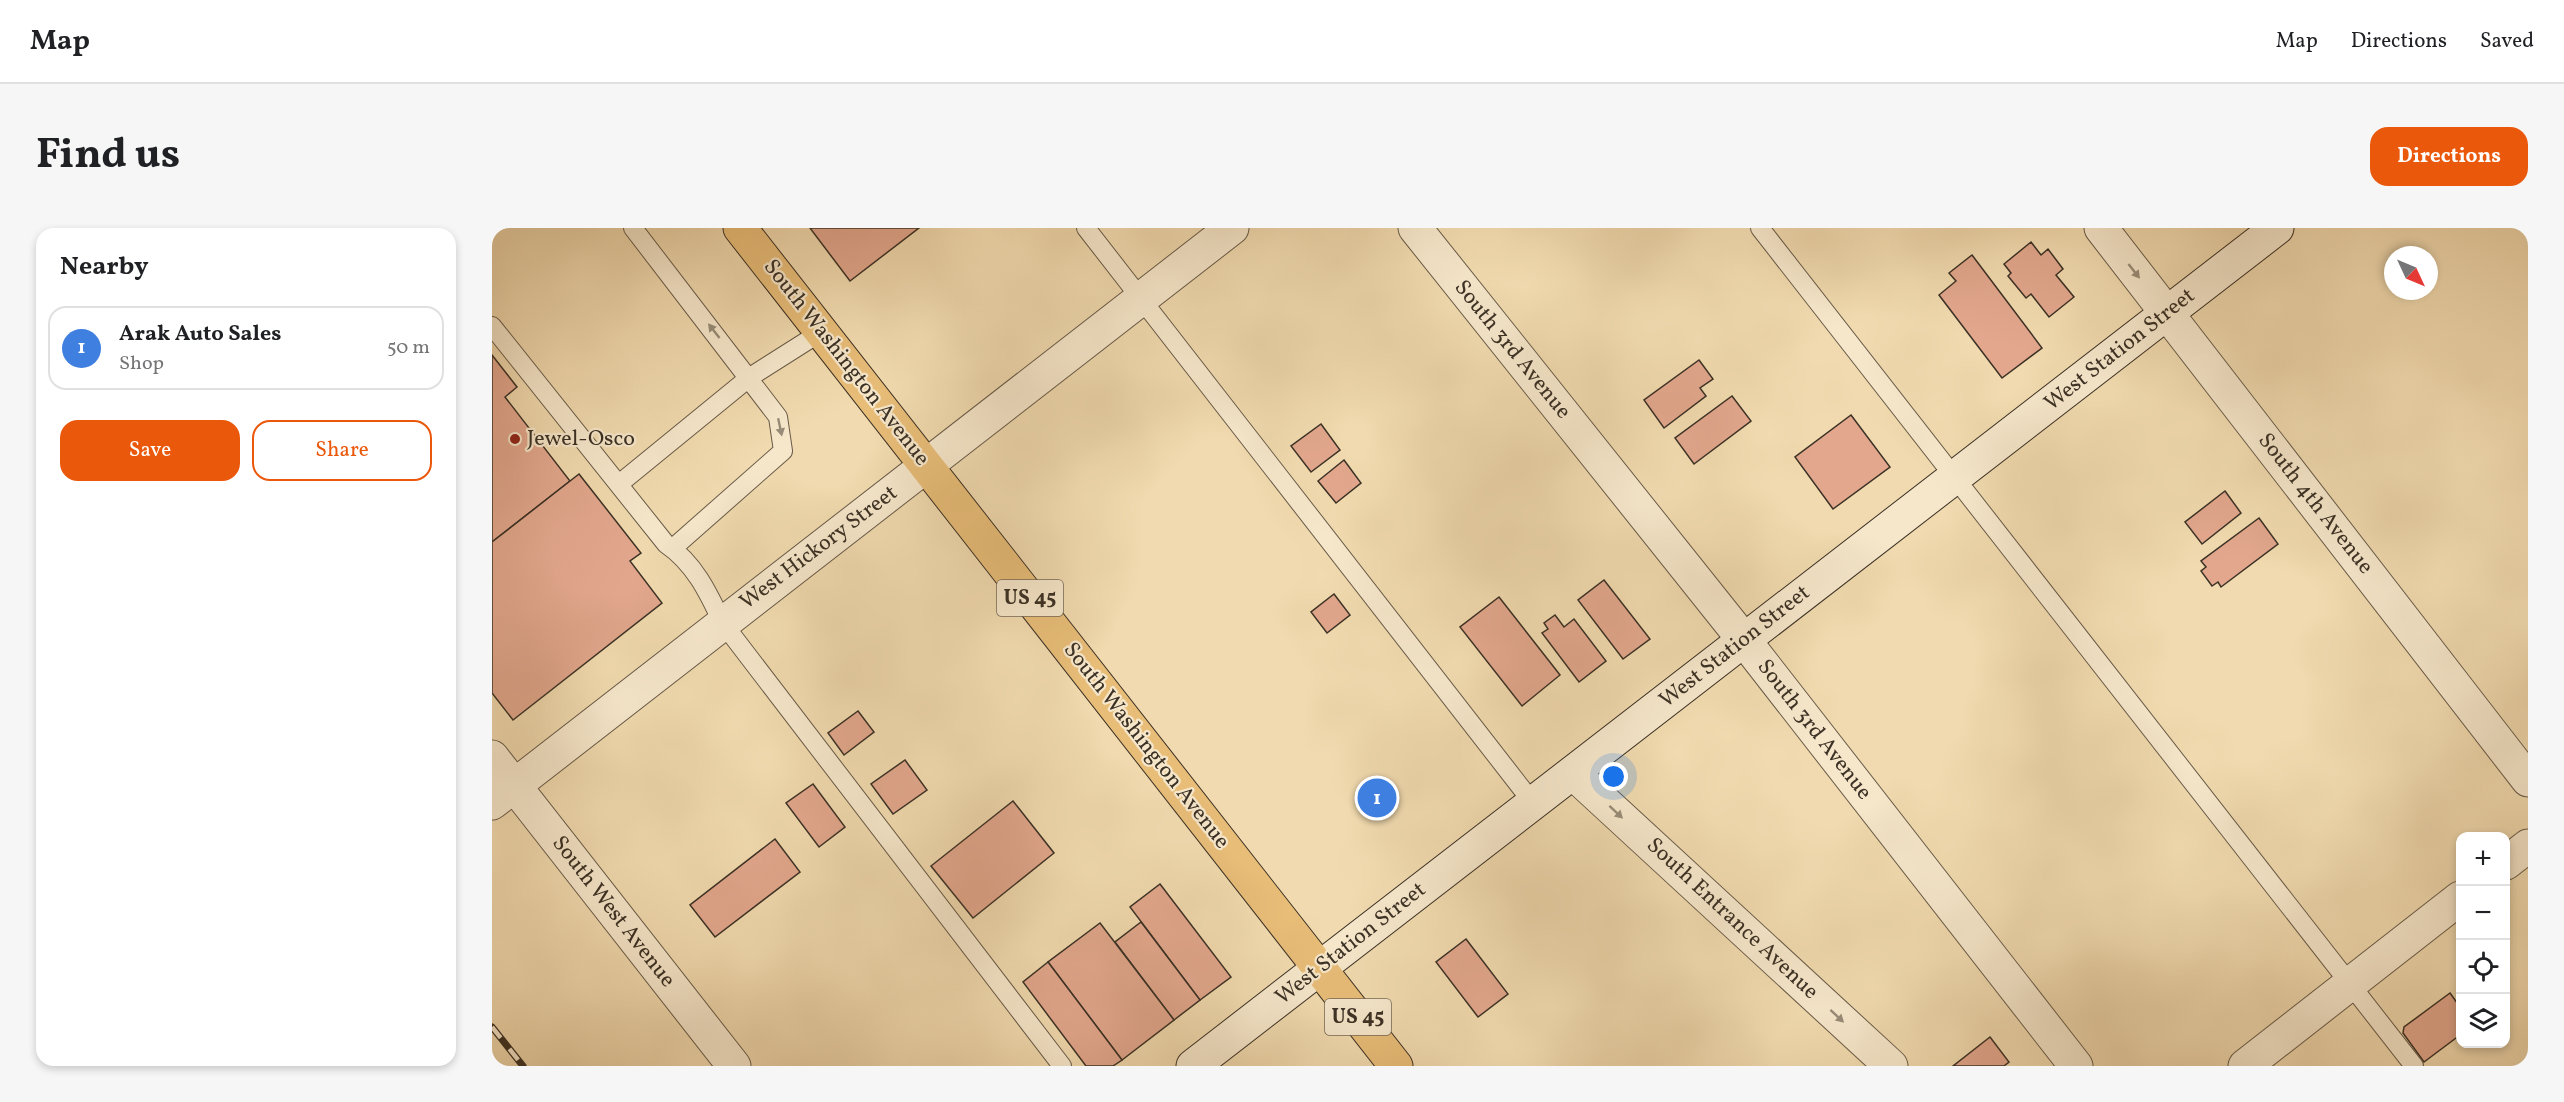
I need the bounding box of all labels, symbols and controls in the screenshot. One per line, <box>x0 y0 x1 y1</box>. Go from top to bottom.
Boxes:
text: Map <box>30 22 90 61</box>
text: Map <box>2276 27 2318 56</box>
text: Directions <box>2351 27 2447 56</box>
text: Saved <box>2480 27 2534 56</box>
text: Find us <box>36 127 180 186</box>
button: Directions <box>2370 127 2528 186</box>
north arrow <box>2384 246 2438 300</box>
text: Nearby <box>60 249 149 285</box>
street label: South Washington Avenue <box>755 253 937 473</box>
one-way arrow <box>2128 263 2140 278</box>
street label: South 3rd Avenue <box>1446 274 1578 426</box>
street label: West Station Street <box>2038 281 2202 419</box>
text: Arak Auto Sales <box>119 319 281 350</box>
one-way arrow <box>708 323 721 339</box>
text: 1 <box>77 334 86 362</box>
text: 50 m <box>387 334 430 362</box>
text: Shop <box>119 350 164 378</box>
one-way arrow <box>776 417 785 436</box>
button: Save <box>60 420 240 481</box>
button: Share <box>252 420 432 481</box>
place label: Jewel-Osco <box>527 424 635 455</box>
street label: South 4th Avenue <box>2250 427 2380 581</box>
marker: Jewel-Osco <box>508 432 522 446</box>
street label: West Hickory Street <box>734 478 905 618</box>
street label: West Station Street <box>1653 578 1817 716</box>
road number: US 45 <box>997 580 1063 616</box>
street label: South Washington Avenue <box>1055 636 1237 856</box>
street label: South 3rd Avenue <box>1749 653 1879 807</box>
your location <box>1599 762 1628 791</box>
pin: 1 <box>1358 776 1396 820</box>
one-way arrow <box>1608 805 1623 818</box>
street label: South West Avenue <box>544 830 682 994</box>
street label: South Entrance Avenue <box>1639 831 1825 1007</box>
map controls <box>2456 832 2510 1048</box>
button: + <box>2456 832 2510 886</box>
street label: West Station Street <box>1269 875 1433 1013</box>
button: − <box>2456 886 2510 940</box>
button: locate <box>2456 940 2510 994</box>
button: layers <box>2456 994 2510 1048</box>
road number: US 45 <box>1325 999 1391 1035</box>
one-way arrow <box>1829 1009 1844 1023</box>

